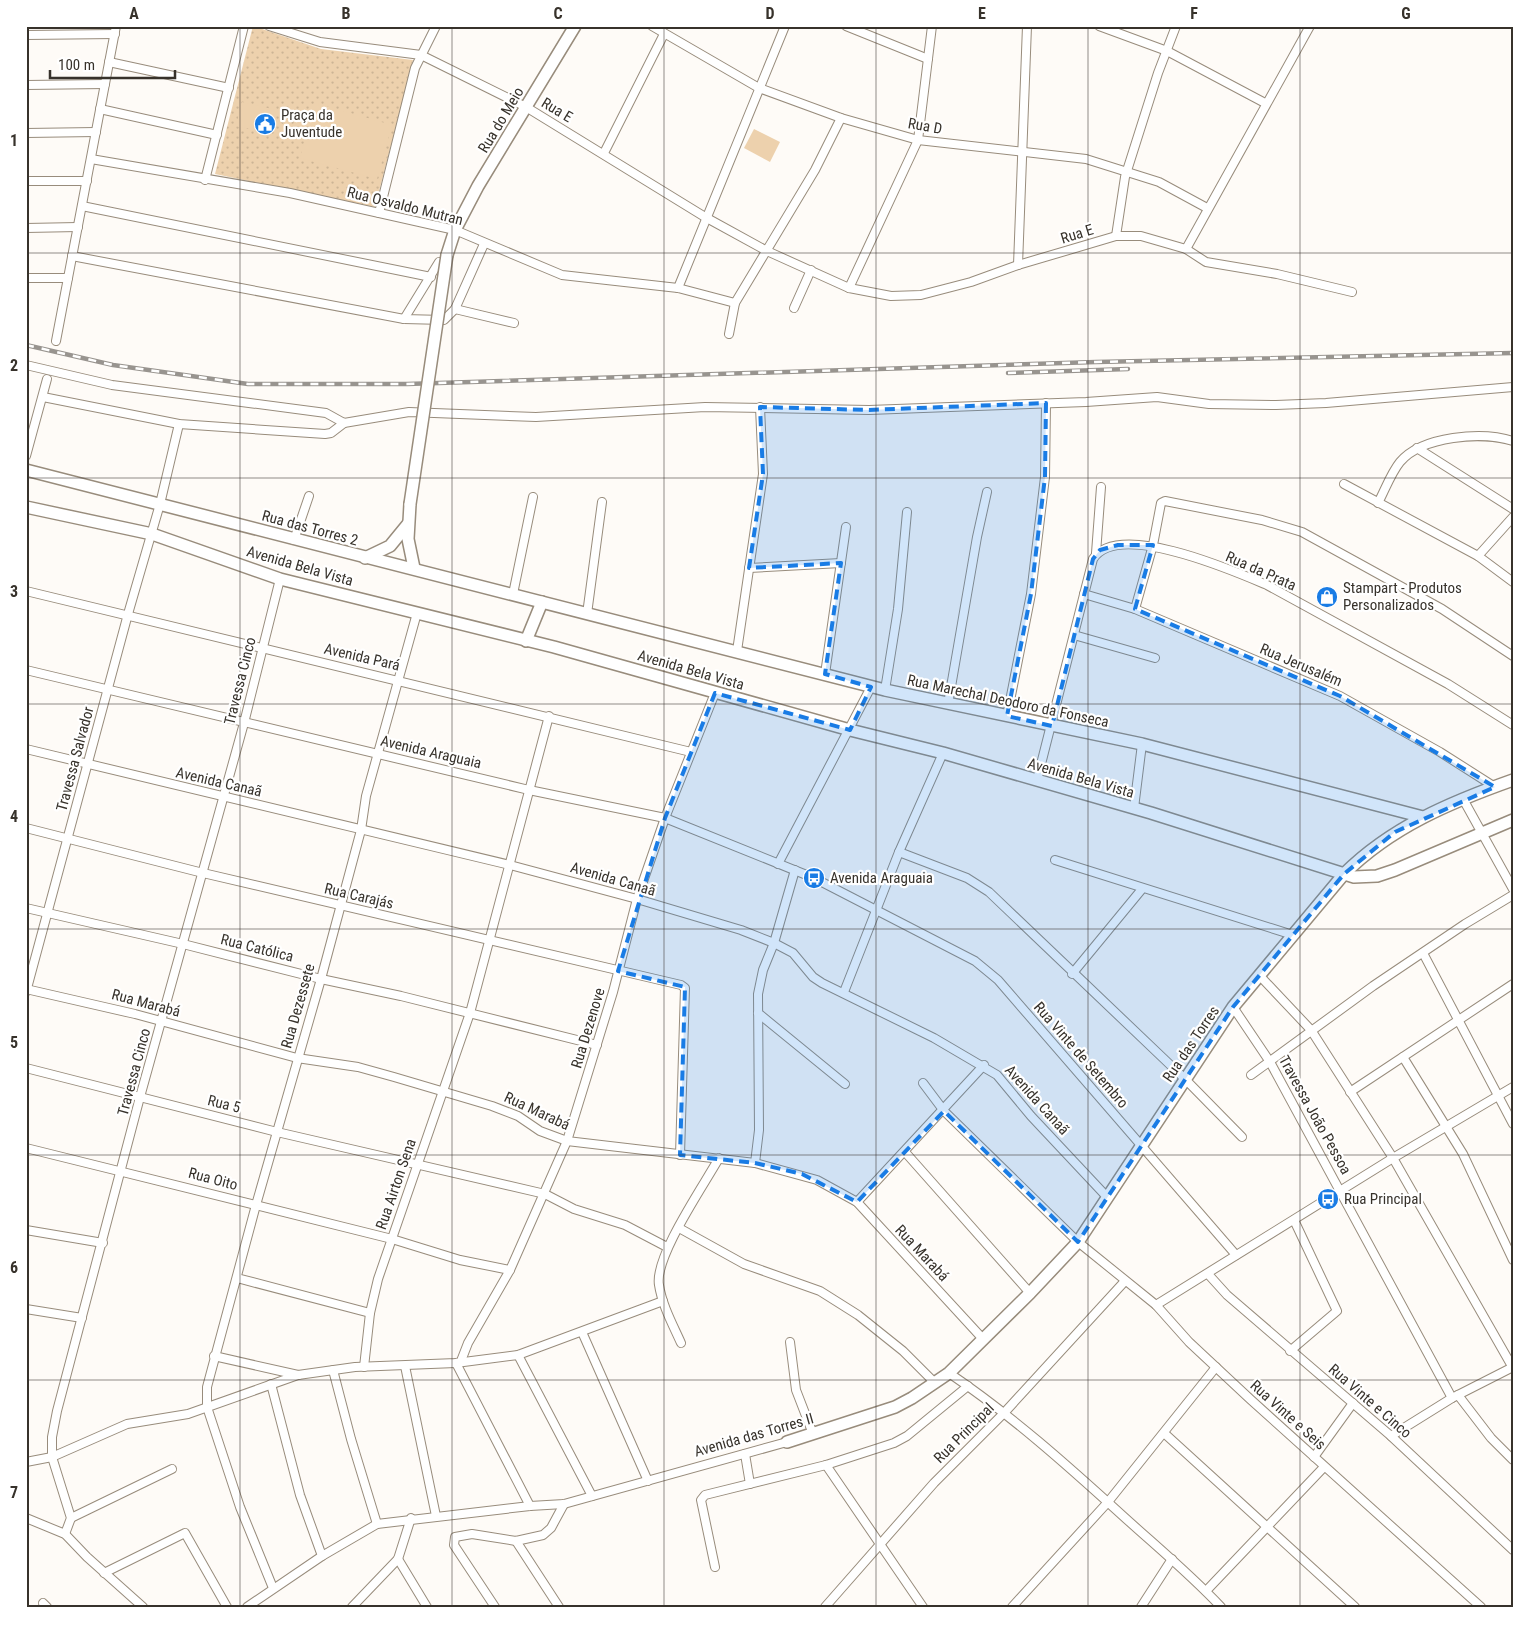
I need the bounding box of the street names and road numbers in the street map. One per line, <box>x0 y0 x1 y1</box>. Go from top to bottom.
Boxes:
street label: Rua do Meio <box>474 84 528 156</box>
street label: Rua E <box>538 94 576 126</box>
street label: Rua D <box>906 114 944 138</box>
street label: Rua Osvaldo Mutran <box>345 183 465 229</box>
street label: Rua E <box>1058 221 1096 247</box>
street label: Rua das Torres 2 <box>260 507 360 549</box>
street label: Avenida Bela Vista <box>245 542 355 590</box>
street label: Rua da Prata <box>1223 547 1299 595</box>
street label: Travessa Cinco <box>220 635 260 727</box>
street label: Avenida Pará <box>322 640 402 674</box>
street label: Rua Jerusalém <box>1257 640 1345 690</box>
street label: Avenida Bela Vista <box>636 646 746 694</box>
street label: Rua Marechal Deodoro da Fonseca <box>906 671 1110 731</box>
street label: Travessa Salvador <box>52 704 98 813</box>
street label: Avenida Araguaia <box>379 732 483 772</box>
street label: Avenida Bela Vista <box>1026 754 1136 802</box>
street label: Avenida Canaã <box>174 763 264 801</box>
street label: Avenida Canaã <box>568 858 658 900</box>
street label: Rua Carajás <box>323 879 395 913</box>
street label: Rua Católica <box>219 930 295 966</box>
street label: Rua Dezessete <box>277 962 319 1050</box>
street label: Rua Marabá <box>110 985 182 1021</box>
street label: Rua Dezenove <box>567 986 609 1070</box>
street label: Rua Vinte de Setembro <box>1030 998 1132 1112</box>
street label: Rua das Torres <box>1159 1002 1223 1085</box>
street label: Travessa Cinco <box>114 1026 154 1118</box>
street label: Travessa João Pessoa <box>1275 1053 1355 1177</box>
street label: Avenida Canaã <box>1001 1061 1073 1139</box>
street label: Rua Marabá <box>501 1088 573 1134</box>
street label: Rua 5 <box>206 1091 242 1117</box>
street label: Rua Airton Sena <box>372 1136 420 1232</box>
street label: Rua Oito <box>186 1164 240 1194</box>
street label: Rua Marabá <box>891 1221 953 1285</box>
street label: Rua Vinte e Cinco <box>1325 1360 1415 1442</box>
street label: Rua Vinte e Seis <box>1247 1376 1330 1454</box>
street label: Rua Principal <box>930 1399 998 1467</box>
street label: Avenida das Torres II <box>692 1409 816 1461</box>

